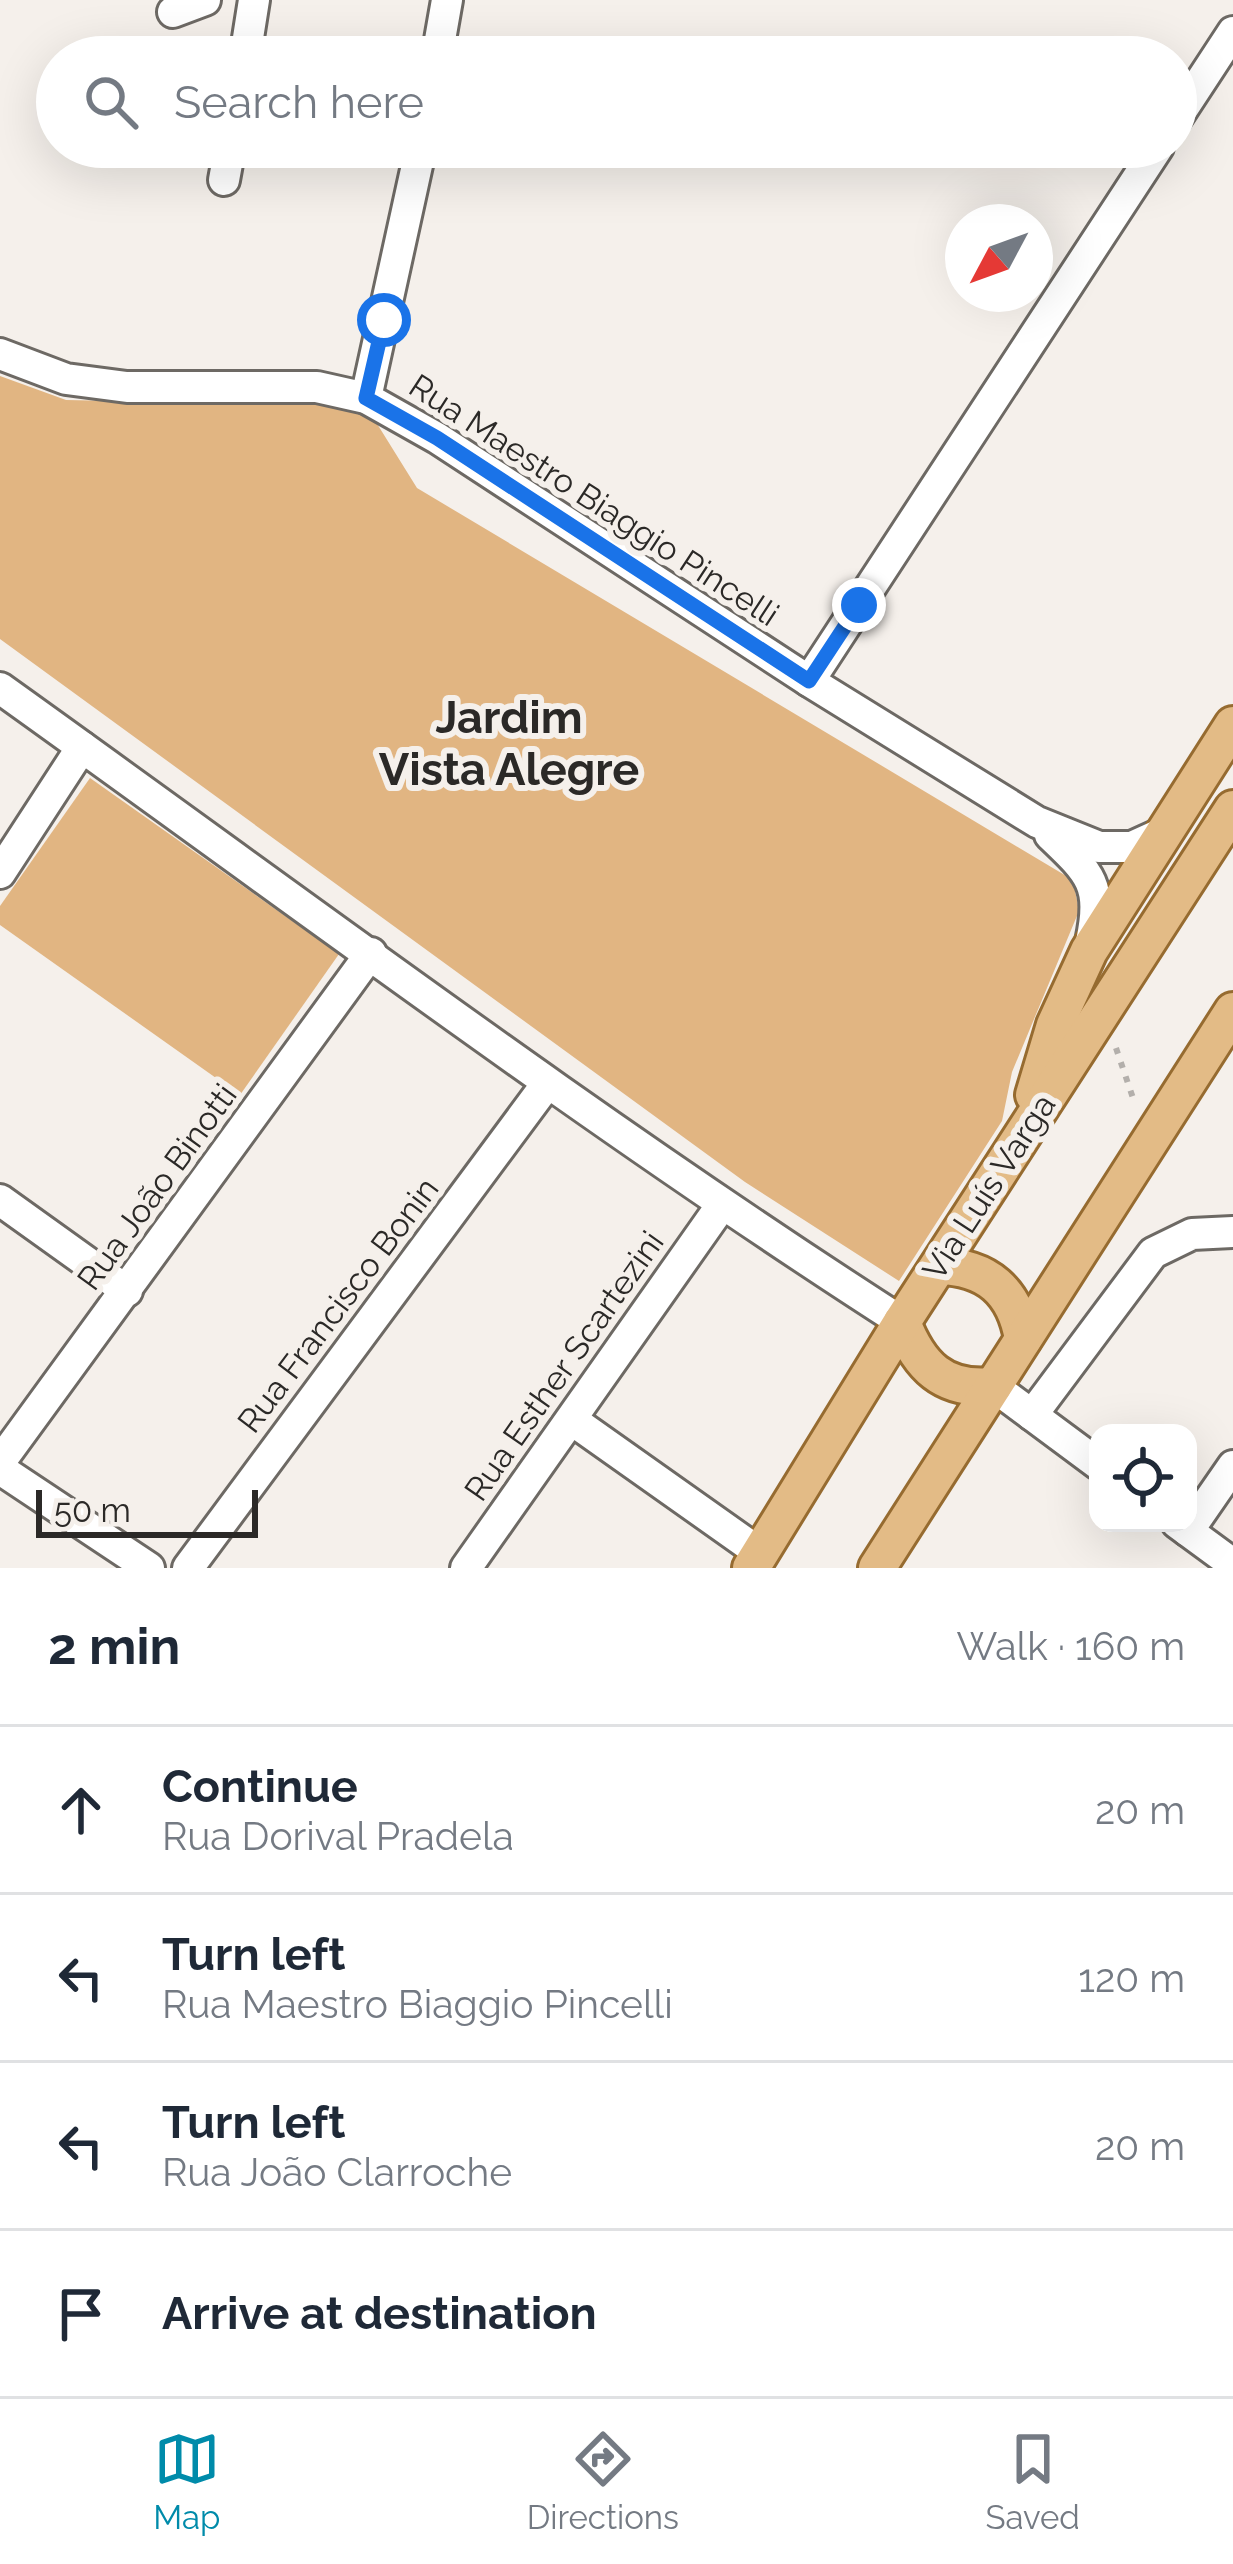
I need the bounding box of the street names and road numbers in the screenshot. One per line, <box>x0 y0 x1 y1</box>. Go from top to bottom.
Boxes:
street label: Rua Maestro Biaggio Pincelli <box>402 366 786 634</box>
street label: Rua João Binotti <box>69 1077 245 1297</box>
street label: Via Luís Varga <box>915 1087 1063 1287</box>
street label: Rua Francisco Bonin <box>230 1170 446 1440</box>
street label: Rua Esther Scartezini <box>456 1224 672 1508</box>

